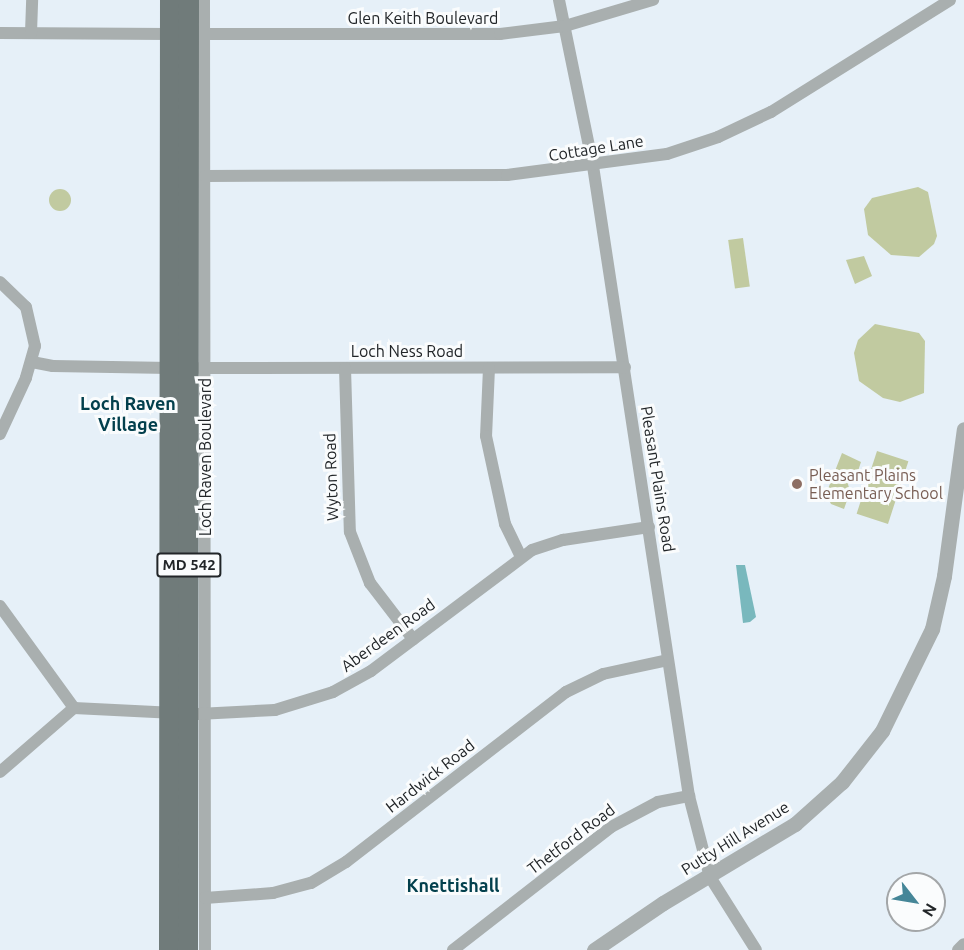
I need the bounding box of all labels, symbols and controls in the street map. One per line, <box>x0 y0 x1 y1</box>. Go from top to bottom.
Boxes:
street label: Glen Keith Boulevard <box>348 8 498 28</box>
street label: Cottage Lane <box>547 131 645 165</box>
street label: Loch Ness Road <box>351 341 463 361</box>
street label: Loch Raven Boulevard <box>195 378 215 536</box>
district label: Loch Raven Village <box>80 393 176 436</box>
street label: Pleasant Plains Road <box>637 405 679 553</box>
street label: Wyton Road <box>320 433 342 521</box>
place label: Pleasant Plains Elementary School <box>809 465 943 503</box>
marker: Pleasant Plains Elementary School <box>790 477 804 491</box>
road number: MD 542 <box>156 553 222 577</box>
street label: Aberdeen Road <box>337 595 439 675</box>
street label: Hardwick Road <box>382 735 478 817</box>
street label: Putty Hill Avenue <box>677 797 793 879</box>
street label: Thetford Road <box>523 800 619 878</box>
north arrow <box>886 872 946 932</box>
district label: Knettishall <box>406 874 500 896</box>
text: N <box>919 900 941 920</box>

